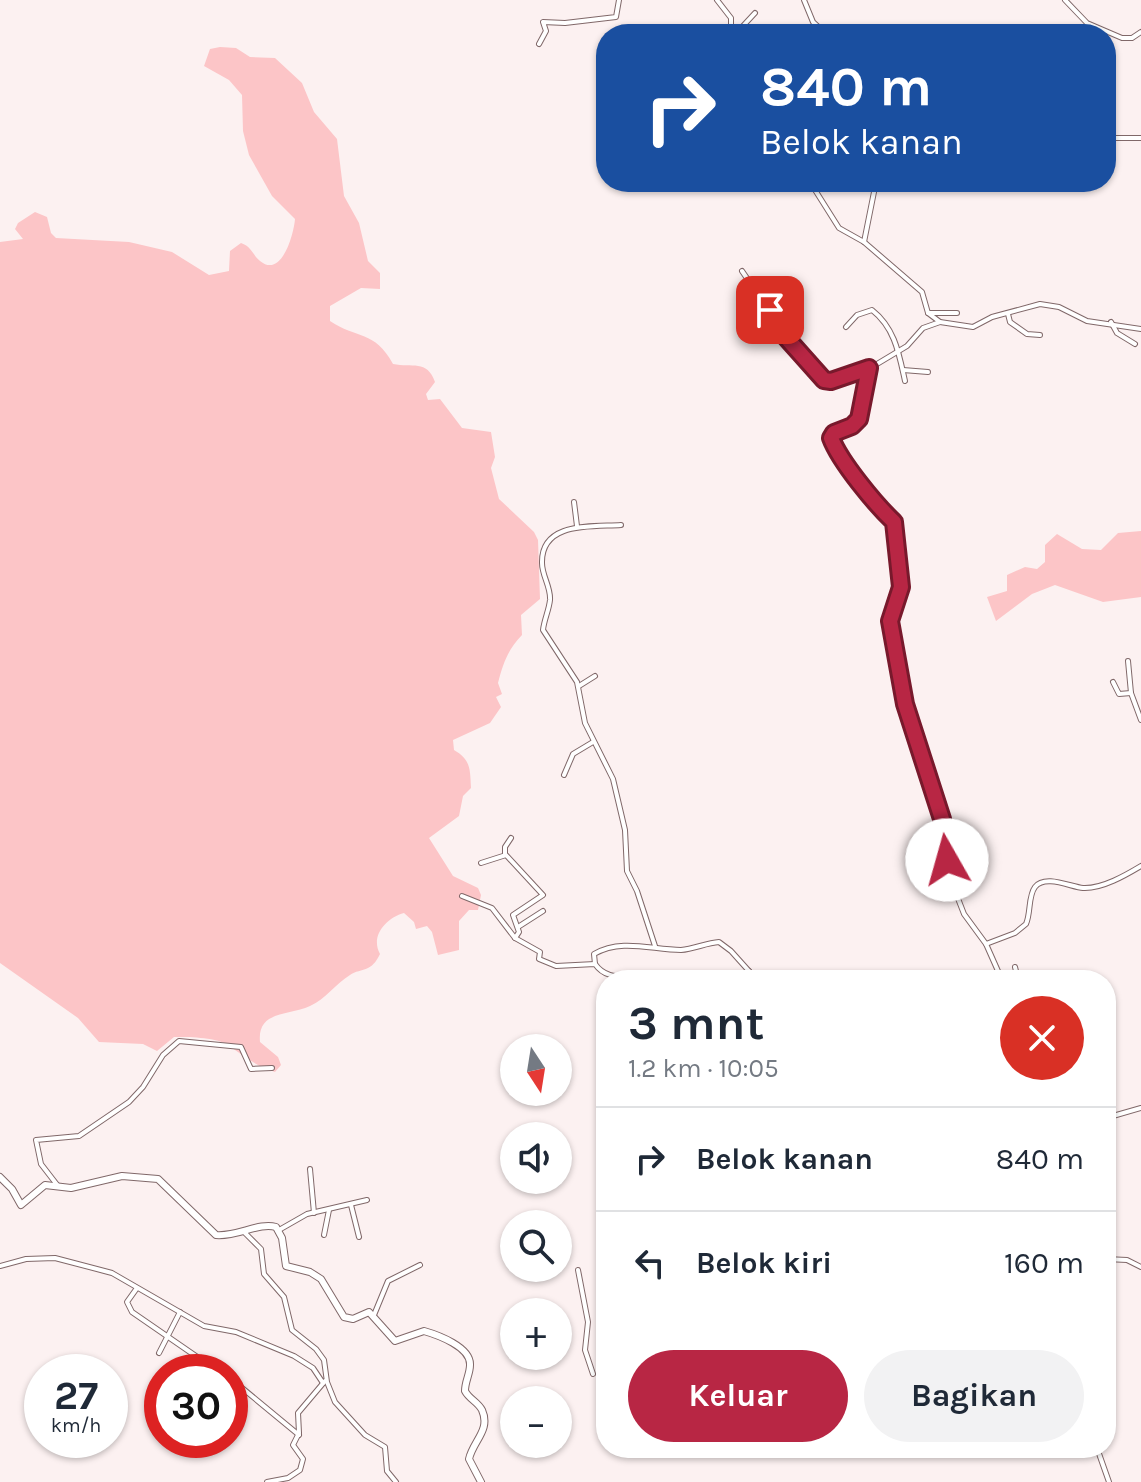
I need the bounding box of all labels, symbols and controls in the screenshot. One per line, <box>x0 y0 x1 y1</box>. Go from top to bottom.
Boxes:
text: 840 m <box>760 54 932 119</box>
icon: right <box>628 56 732 160</box>
text: Belok kanan <box>760 121 963 163</box>
pin <box>736 276 804 344</box>
icon: arrive <box>748 288 792 332</box>
position arrow <box>905 818 989 902</box>
text: 3 mnt <box>628 995 764 1051</box>
button: close <box>1000 996 1084 1080</box>
north arrow <box>500 1034 572 1106</box>
map controls <box>500 1034 572 1458</box>
text: 1.2 km · 10:05 <box>628 1053 779 1084</box>
button: sound <box>500 1122 572 1194</box>
icon: right <box>628 1137 672 1181</box>
text: Belok kanan <box>696 1141 873 1177</box>
text: 840 m <box>996 1141 1084 1177</box>
button: search <box>500 1210 572 1282</box>
icon: left <box>628 1241 672 1285</box>
text: Belok kiri <box>696 1245 832 1281</box>
text: 160 m <box>1004 1245 1084 1281</box>
button: + <box>500 1298 572 1370</box>
button: Keluar <box>628 1350 848 1442</box>
button: Bagikan <box>864 1350 1084 1442</box>
speed limit sign: 30 <box>144 1354 248 1458</box>
text: 27 <box>54 1372 98 1419</box>
button: − <box>500 1386 572 1458</box>
text: km/h <box>51 1414 101 1437</box>

